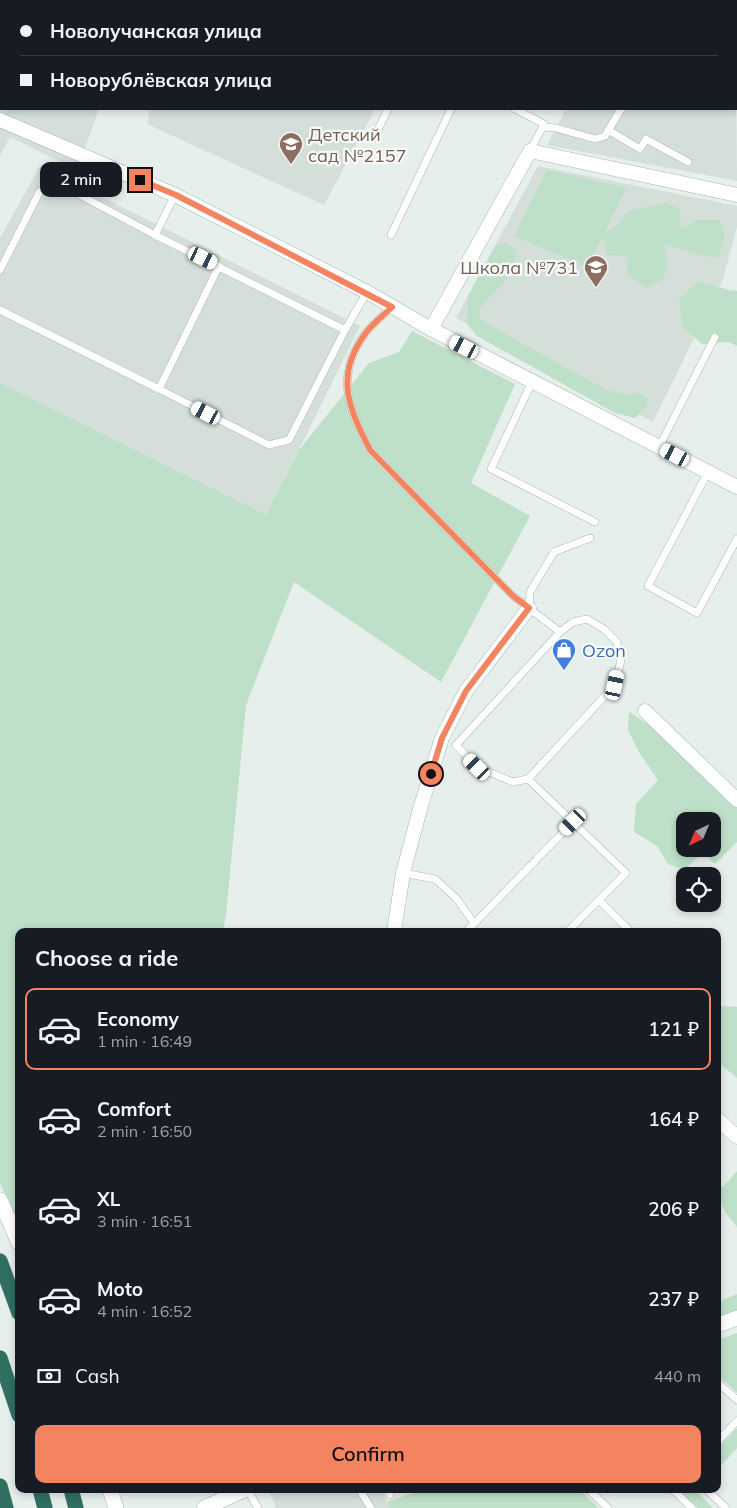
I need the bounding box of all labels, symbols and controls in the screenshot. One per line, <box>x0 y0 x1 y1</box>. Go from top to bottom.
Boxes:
text: Новолучанская улица <box>50 19 262 43</box>
text: Новорублёвская улица <box>50 68 272 92</box>
place label: Детский сад №2157 <box>308 123 406 167</box>
school or university icon: Детский сад №2157 <box>278 131 304 165</box>
callout: 2 min <box>40 162 122 198</box>
text: 2 min <box>60 169 102 189</box>
route end <box>129 169 151 191</box>
car <box>186 245 219 271</box>
school or university icon: Школа №731 <box>583 254 609 288</box>
place label: Школа №731 <box>460 256 578 279</box>
car <box>447 334 480 360</box>
car <box>189 400 222 426</box>
car <box>658 442 691 468</box>
shop icon: Ozon <box>551 637 577 671</box>
place label: Ozon <box>582 639 626 662</box>
car <box>604 669 625 701</box>
car <box>461 751 492 783</box>
route start <box>420 763 442 785</box>
car <box>557 806 588 838</box>
north arrow <box>676 812 721 858</box>
map controls <box>676 812 721 912</box>
button: locate <box>676 867 721 912</box>
text: Choose a ride <box>35 944 178 972</box>
icon: car <box>37 1007 82 1052</box>
text: Economy <box>97 1007 179 1031</box>
text: 121 ₽ <box>648 1017 699 1041</box>
text: 1 min · 16:49 <box>97 1031 192 1051</box>
icon: car <box>37 1097 82 1142</box>
text: Comfort <box>97 1097 171 1121</box>
text: 164 ₽ <box>648 1107 699 1131</box>
text: 2 min · 16:50 <box>97 1121 192 1141</box>
icon: car <box>37 1187 82 1232</box>
text: XL <box>97 1187 120 1211</box>
text: 206 ₽ <box>648 1197 699 1221</box>
text: 3 min · 16:51 <box>97 1211 192 1231</box>
icon: car <box>37 1277 82 1322</box>
text: Moto <box>97 1277 143 1301</box>
text: 237 ₽ <box>648 1287 699 1311</box>
text: 4 min · 16:52 <box>97 1301 192 1321</box>
icon: cash <box>35 1362 63 1390</box>
text: Cash <box>75 1364 120 1388</box>
text: 440 m <box>654 1366 701 1386</box>
button: Confirm <box>35 1425 701 1483</box>

